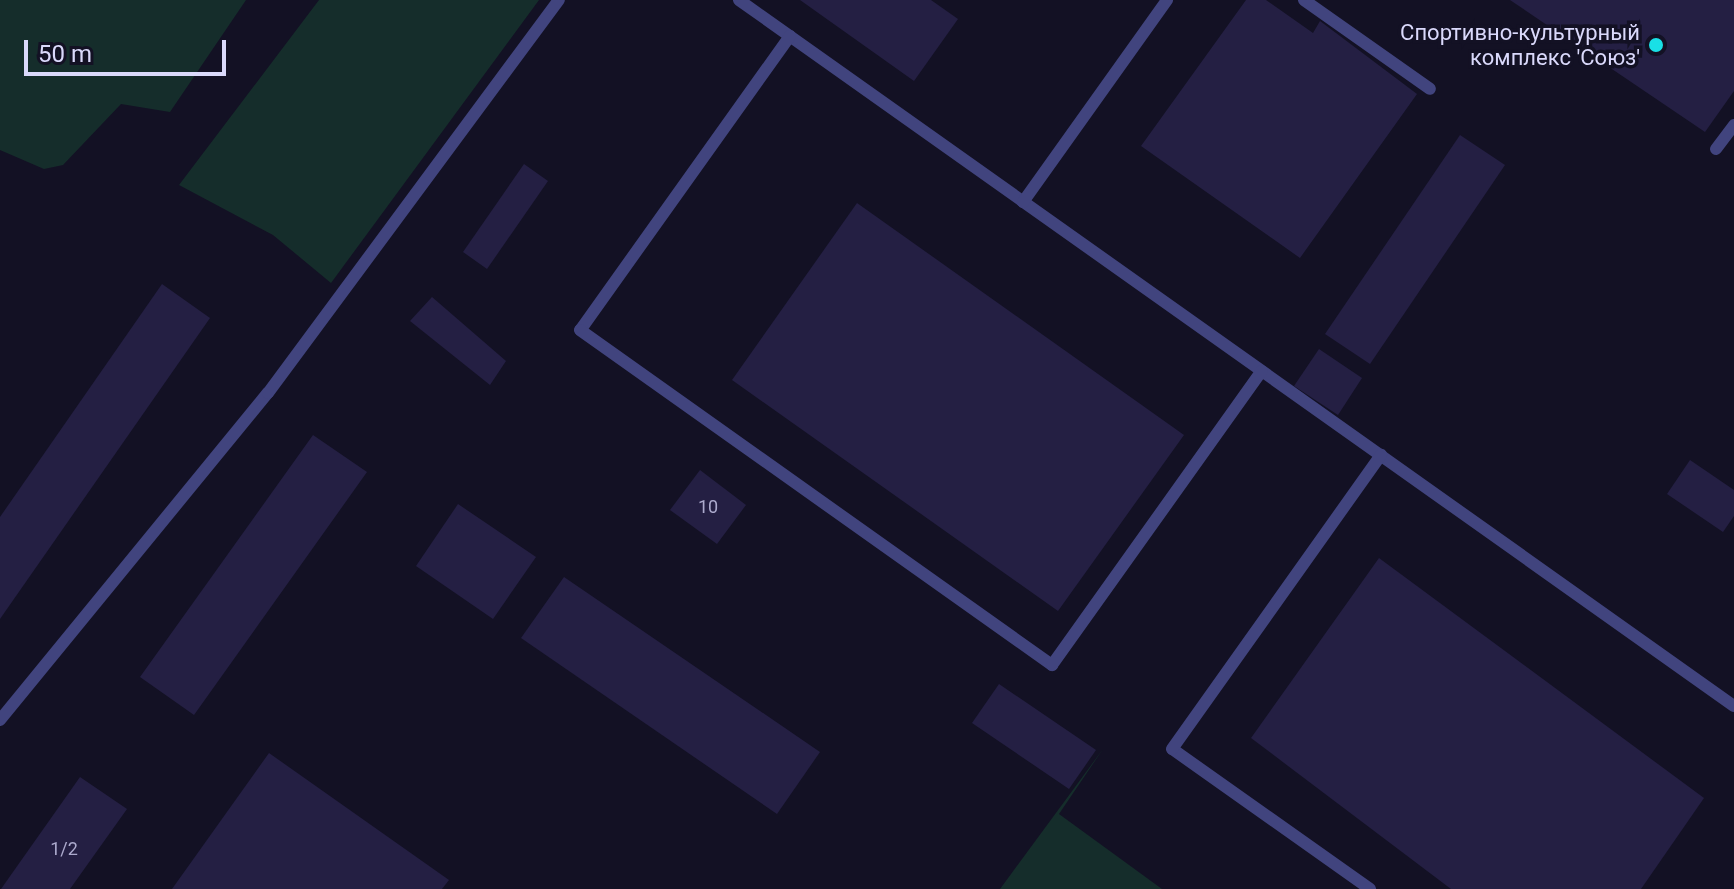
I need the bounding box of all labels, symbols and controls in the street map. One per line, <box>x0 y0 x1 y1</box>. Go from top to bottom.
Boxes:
place label: Спортивно-культурный комплекс 'Союз' <box>1400 19 1640 70</box>
scale bar <box>28 24 230 74</box>
marker: Спортивно-культурный комплекс 'Союз' <box>1647 36 1665 54</box>
text: 50 m <box>38 40 92 68</box>
house number: 10 <box>698 496 718 518</box>
house number: 1/2 <box>50 838 78 860</box>

